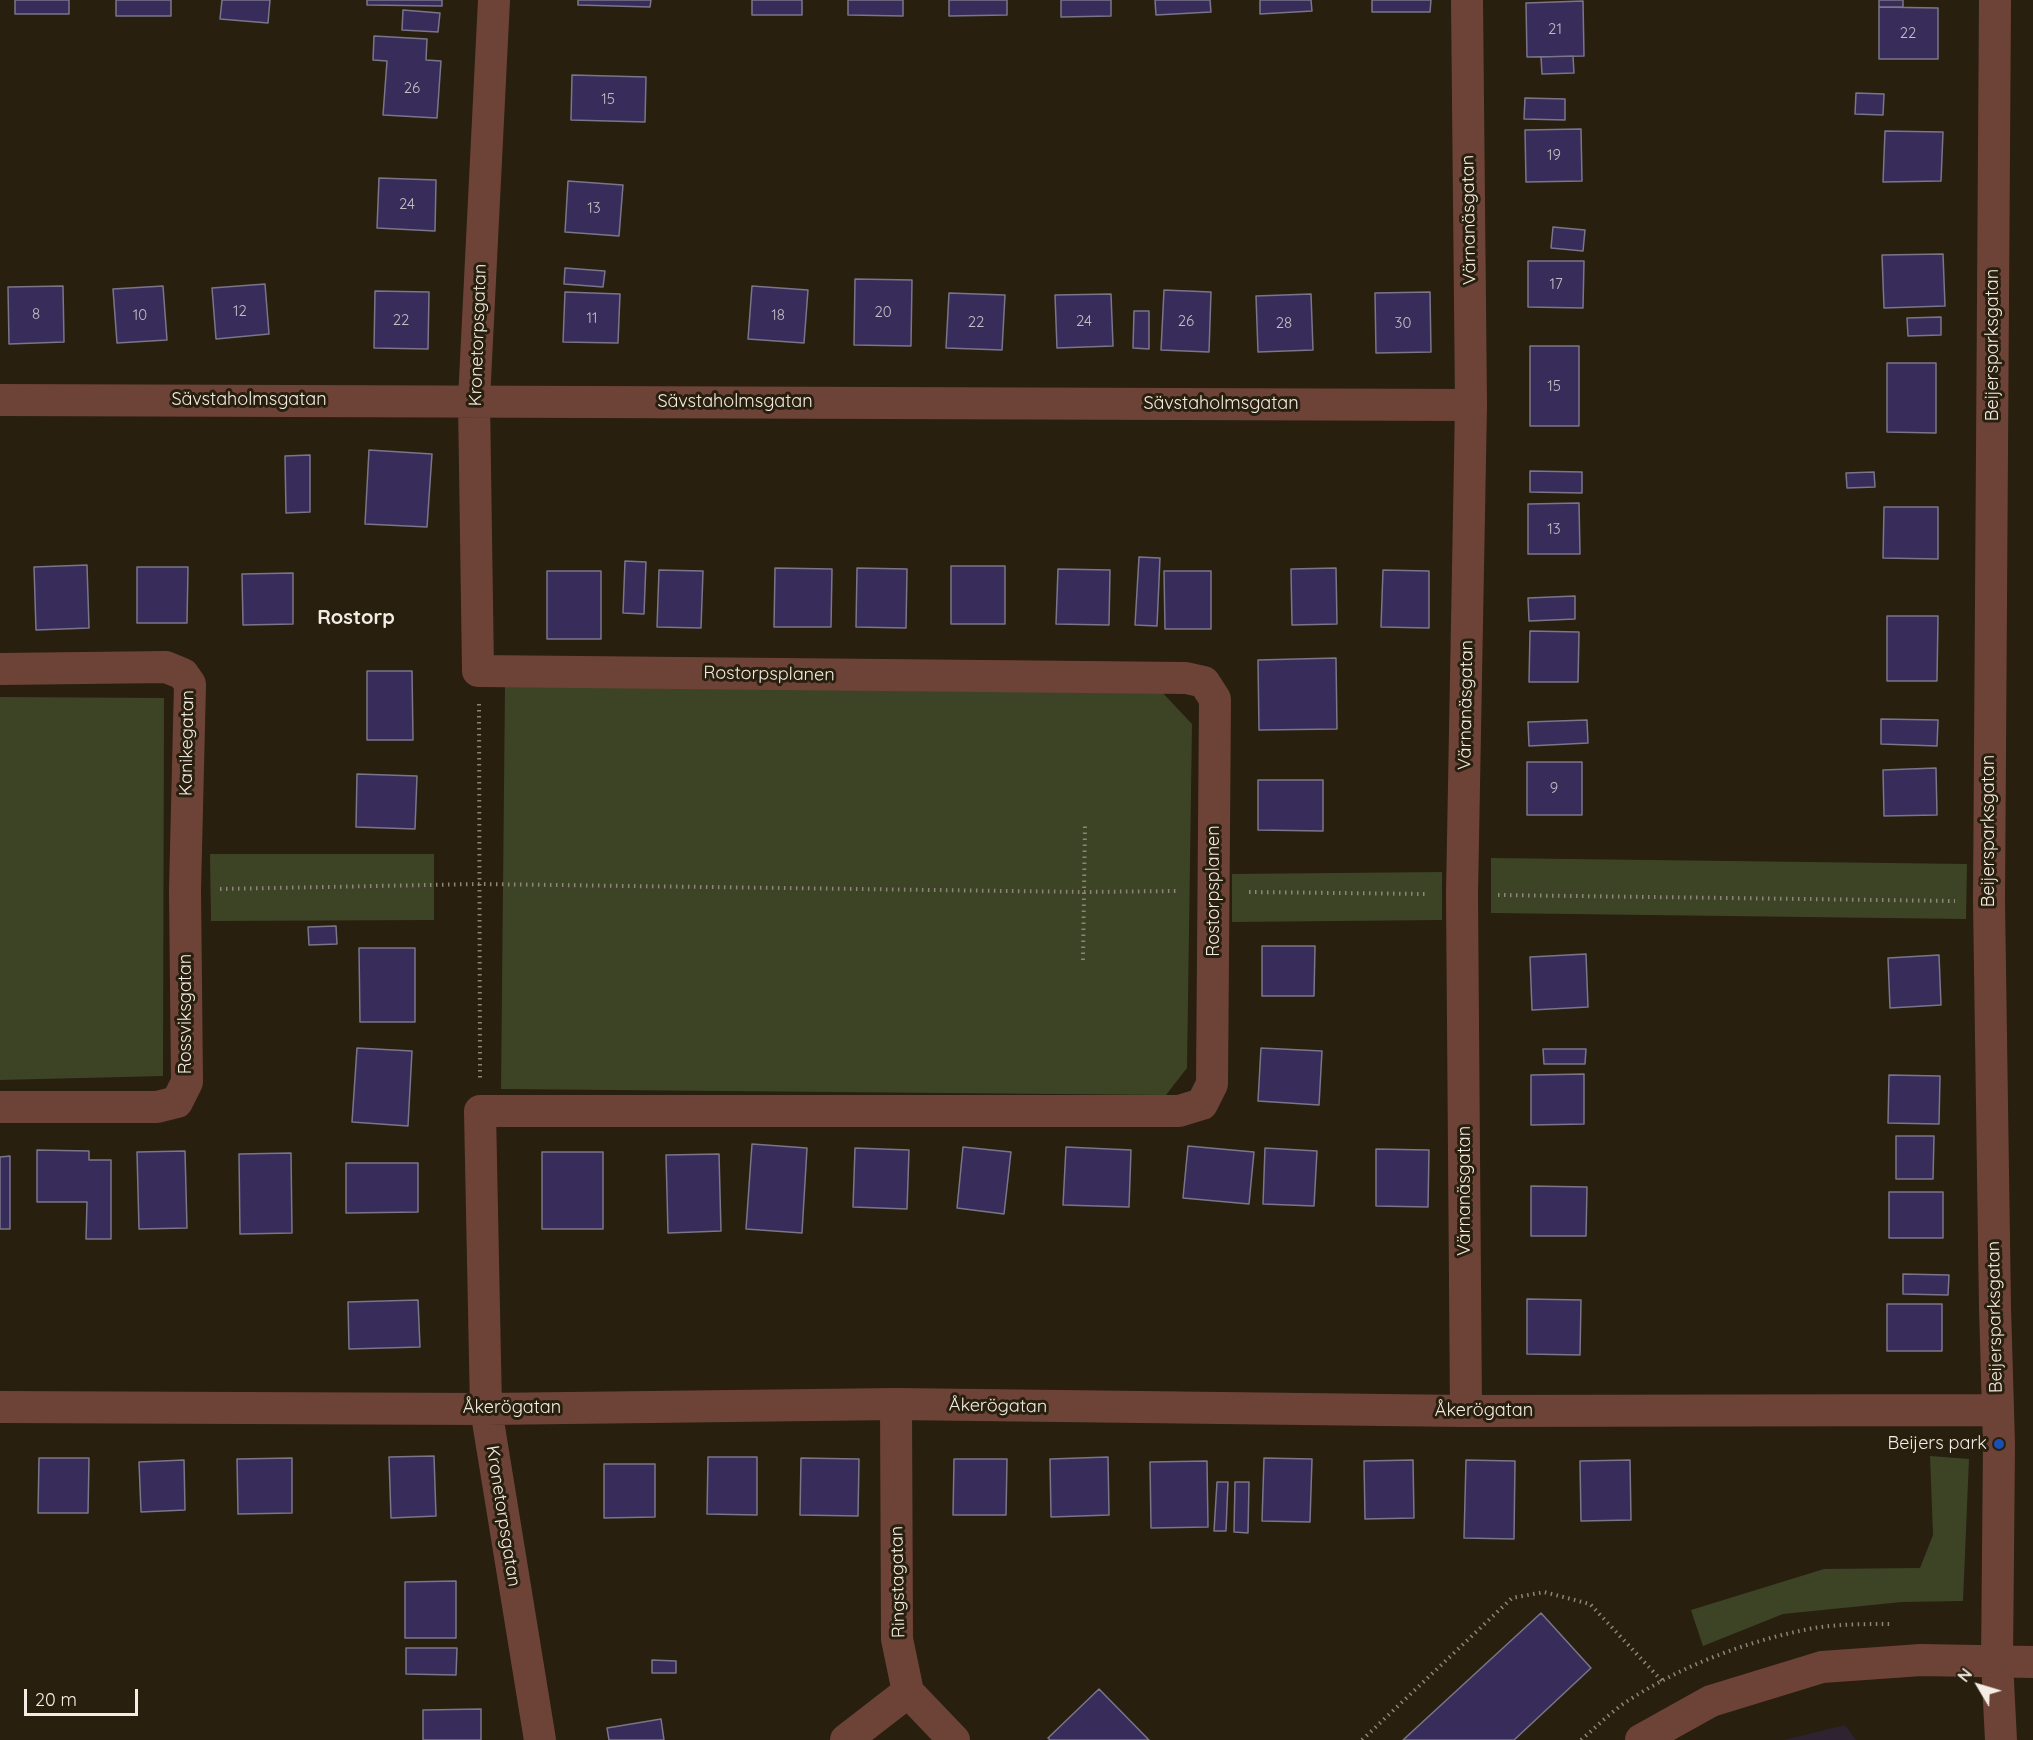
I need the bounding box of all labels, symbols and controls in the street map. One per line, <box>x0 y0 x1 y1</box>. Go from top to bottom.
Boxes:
house number: 21 <box>1548 20 1562 38</box>
house number: 22 <box>1900 24 1916 42</box>
house number: 26 <box>404 79 420 97</box>
house number: 15 <box>601 90 615 108</box>
house number: 19 <box>1547 146 1561 164</box>
street label: Värnanäsgatan <box>1457 155 1481 285</box>
house number: 24 <box>399 195 415 213</box>
house number: 13 <box>587 199 601 217</box>
street label: Kronetorpsgatan <box>465 263 491 407</box>
street label: Beijersparksgatan <box>1982 269 2004 421</box>
house number: 17 <box>1549 275 1563 293</box>
house number: 12 <box>233 302 247 320</box>
house number: 20 <box>874 303 892 321</box>
house number: 8 <box>32 305 40 323</box>
house number: 10 <box>133 306 147 324</box>
house number: 18 <box>771 306 785 324</box>
house number: 11 <box>586 309 598 327</box>
house number: 22 <box>393 311 409 329</box>
house number: 24 <box>1076 312 1092 330</box>
house number: 26 <box>1178 312 1194 330</box>
house number: 22 <box>968 313 984 331</box>
house number: 28 <box>1276 314 1292 332</box>
house number: 30 <box>1395 314 1411 332</box>
house number: 15 <box>1547 377 1561 395</box>
street label: Sävstaholmsgatan <box>171 389 327 411</box>
street label: Sävstaholmsgatan <box>657 391 813 413</box>
street label: Sävstaholmsgatan <box>1143 393 1299 415</box>
house number: 13 <box>1547 520 1561 538</box>
district label: Rostorp <box>317 606 395 630</box>
street label: Värnanäsgatan <box>1454 640 1478 770</box>
street label: Rostorpsplanen <box>703 662 835 686</box>
street label: Kanikegatan <box>175 690 199 796</box>
street label: Beijersparksgatan <box>1978 755 2000 907</box>
house number: 9 <box>1550 779 1558 797</box>
street label: Rostorpsplanen <box>1203 825 1225 957</box>
street label: Rossviksgatan <box>175 954 197 1074</box>
street label: Värnanäsgatan <box>1454 1126 1476 1256</box>
street label: Beijersparksgatan <box>1983 1241 2007 1393</box>
street label: Åkerögatan <box>949 1394 1047 1418</box>
street label: Åkerögatan <box>463 1397 561 1419</box>
street label: Åkerögatan <box>1435 1400 1533 1422</box>
place label: Beijers park <box>1888 1433 1987 1455</box>
marker: Beijers park <box>1992 1437 2006 1451</box>
street label: Kronetorpsgatan <box>481 1444 525 1588</box>
street label: Ringstagatan <box>886 1526 910 1638</box>
north arrow <box>1949 1656 2009 1716</box>
text: N <box>1953 1664 1976 1686</box>
scale bar <box>27 1677 141 1715</box>
text: 20 m <box>35 1688 77 1711</box>

